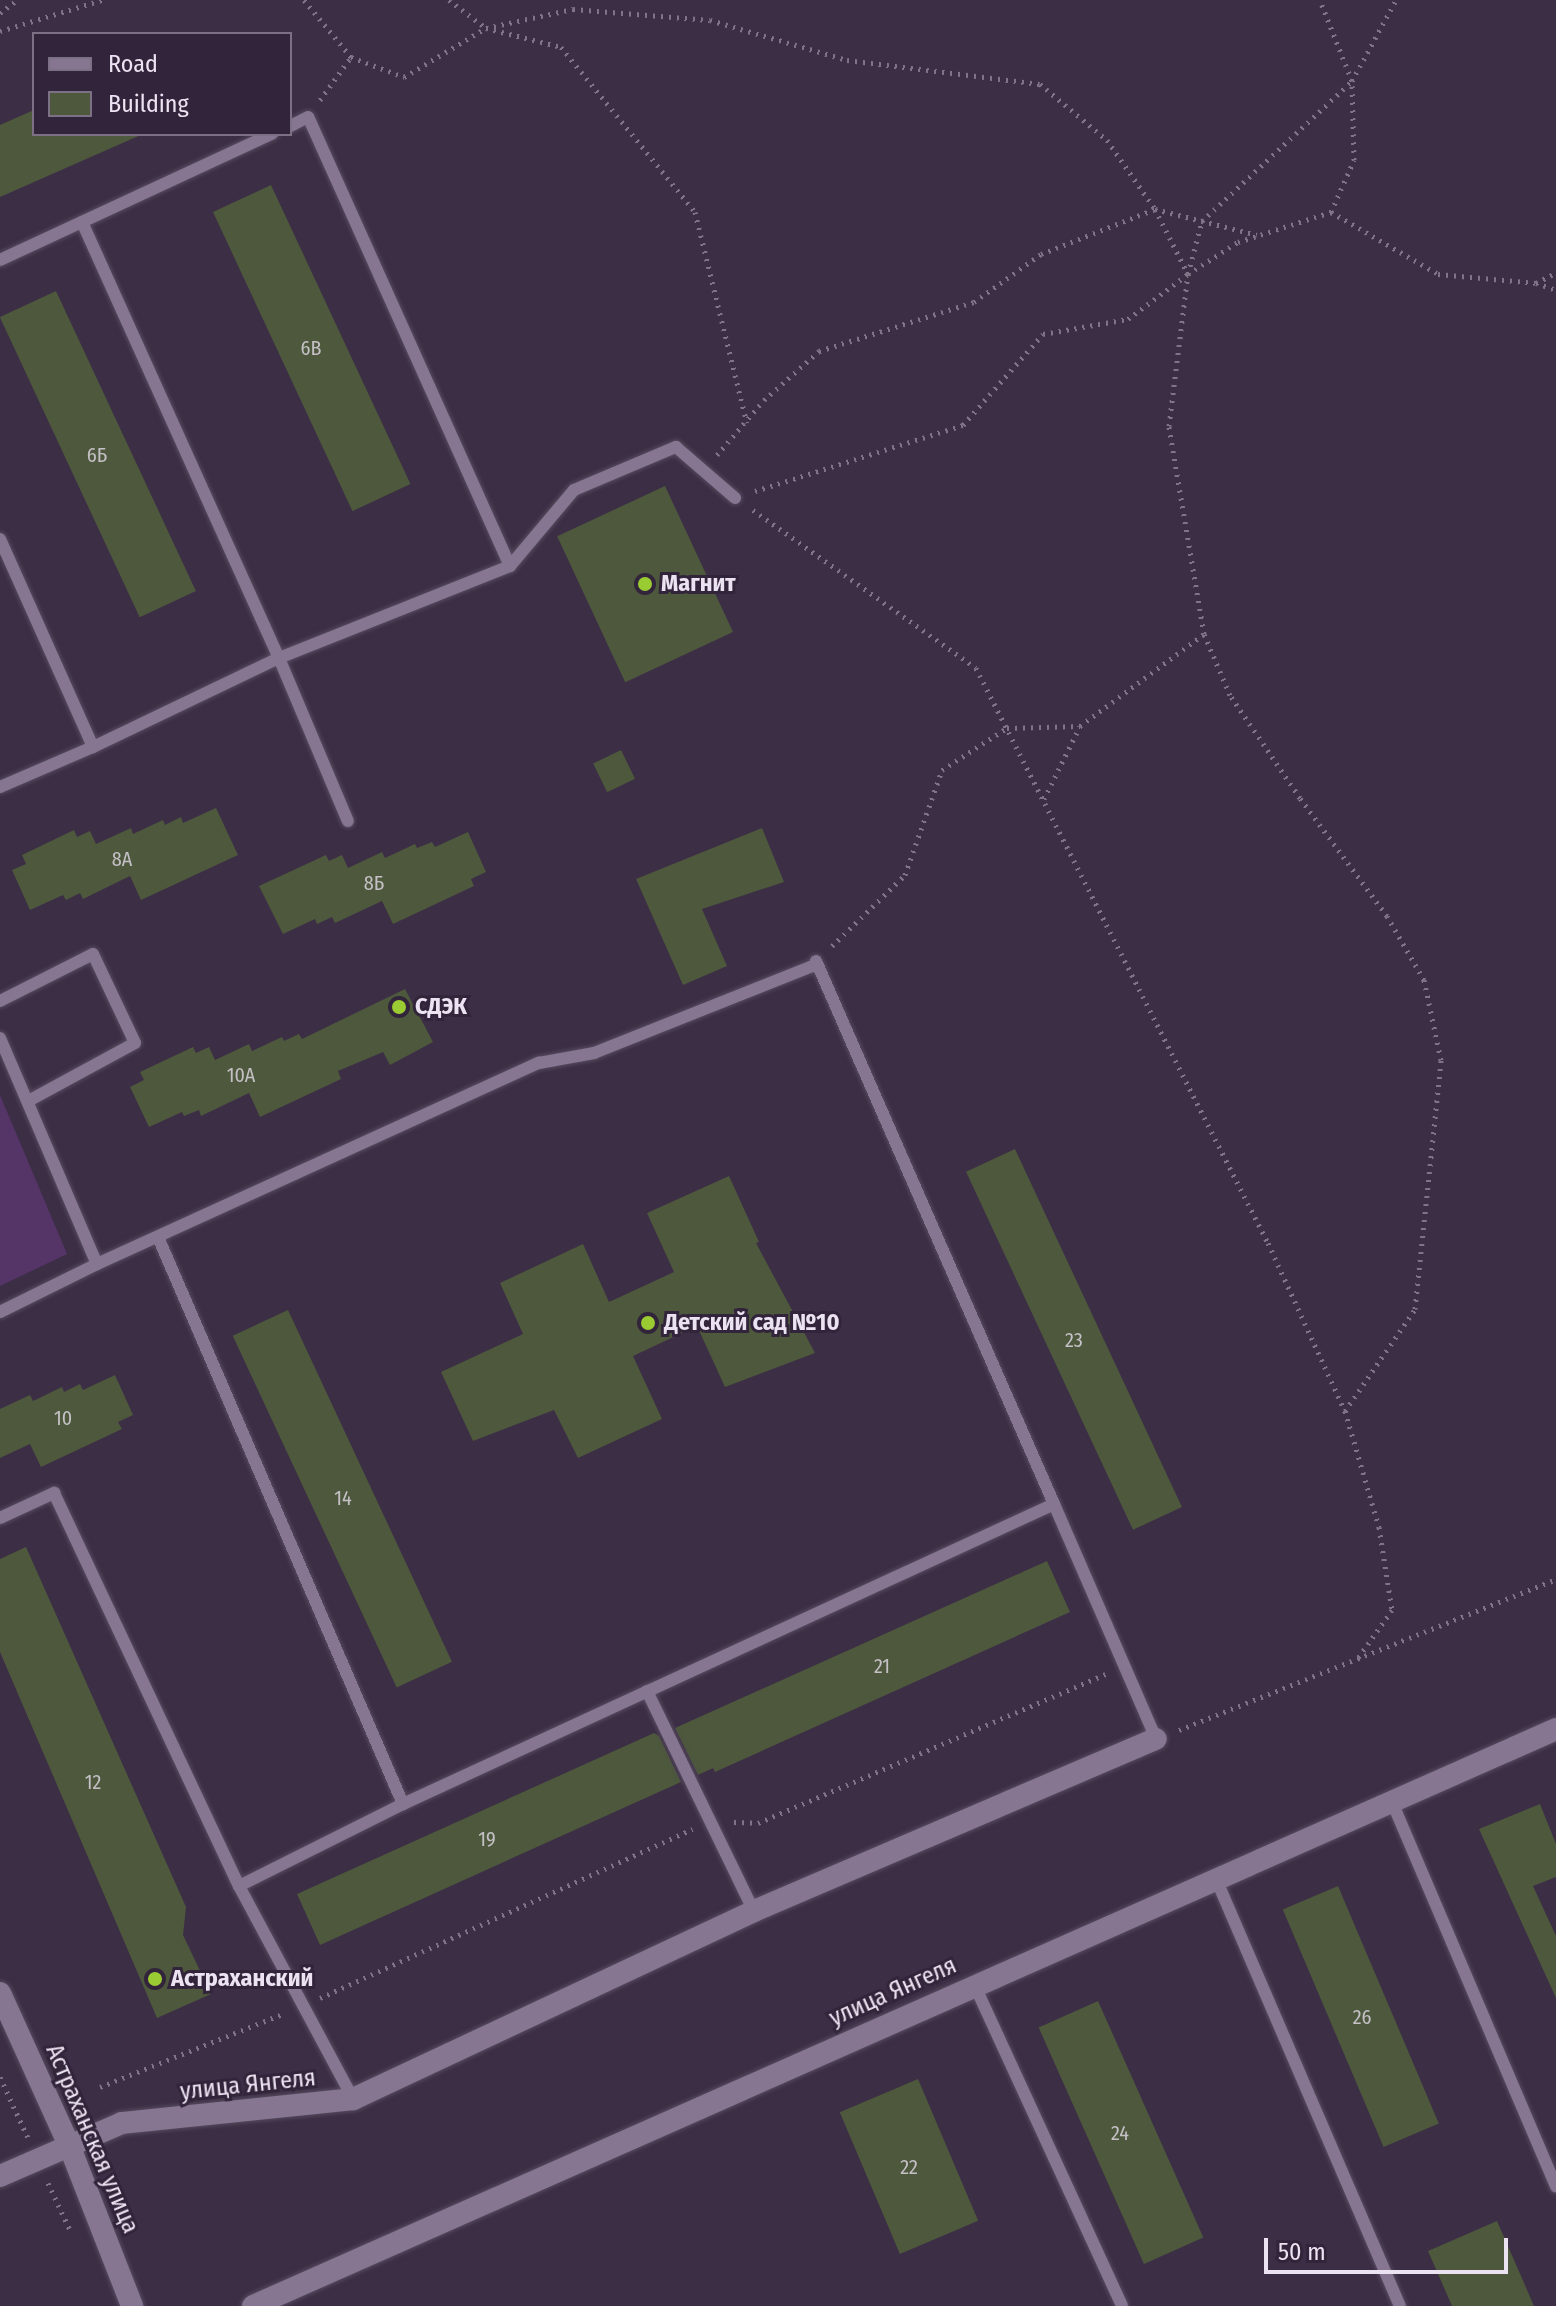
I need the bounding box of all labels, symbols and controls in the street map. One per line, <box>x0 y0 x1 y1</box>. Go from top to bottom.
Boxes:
legend <box>32 32 292 136</box>
text: Road <box>108 50 158 78</box>
text: Building <box>108 90 189 118</box>
house number: 6В <box>301 336 321 360</box>
house number: 6Б <box>87 443 107 467</box>
place label: Магнит <box>661 570 736 598</box>
marker: Магнит <box>636 575 654 593</box>
house number: 8А <box>112 847 132 871</box>
house number: 8Б <box>364 871 384 895</box>
place label: СДЭК <box>415 993 467 1021</box>
marker: СДЭК <box>390 998 408 1016</box>
house number: 10А <box>227 1063 255 1087</box>
place label: Детский сад №10 <box>664 1309 840 1337</box>
marker: Детский сад №10 <box>639 1314 657 1332</box>
house number: 23 <box>1065 1328 1083 1352</box>
house number: 10 <box>54 1406 72 1430</box>
house number: 14 <box>334 1486 352 1510</box>
house number: 21 <box>874 1654 890 1678</box>
house number: 12 <box>85 1770 101 1794</box>
house number: 19 <box>478 1827 496 1851</box>
street label: улица Янгеля <box>825 1951 961 2033</box>
place label: Астраханский <box>171 1965 313 1993</box>
marker: Астраханский <box>146 1970 164 1988</box>
house number: 26 <box>1353 2005 1371 2029</box>
street label: Астраханская улица <box>39 2040 145 2238</box>
street label: улица Янгеля <box>179 2064 317 2106</box>
house number: 24 <box>1111 2121 1129 2145</box>
house number: 22 <box>900 2155 918 2179</box>
scale bar <box>1268 2222 1512 2272</box>
text: 50 m <box>1278 2238 1326 2266</box>

